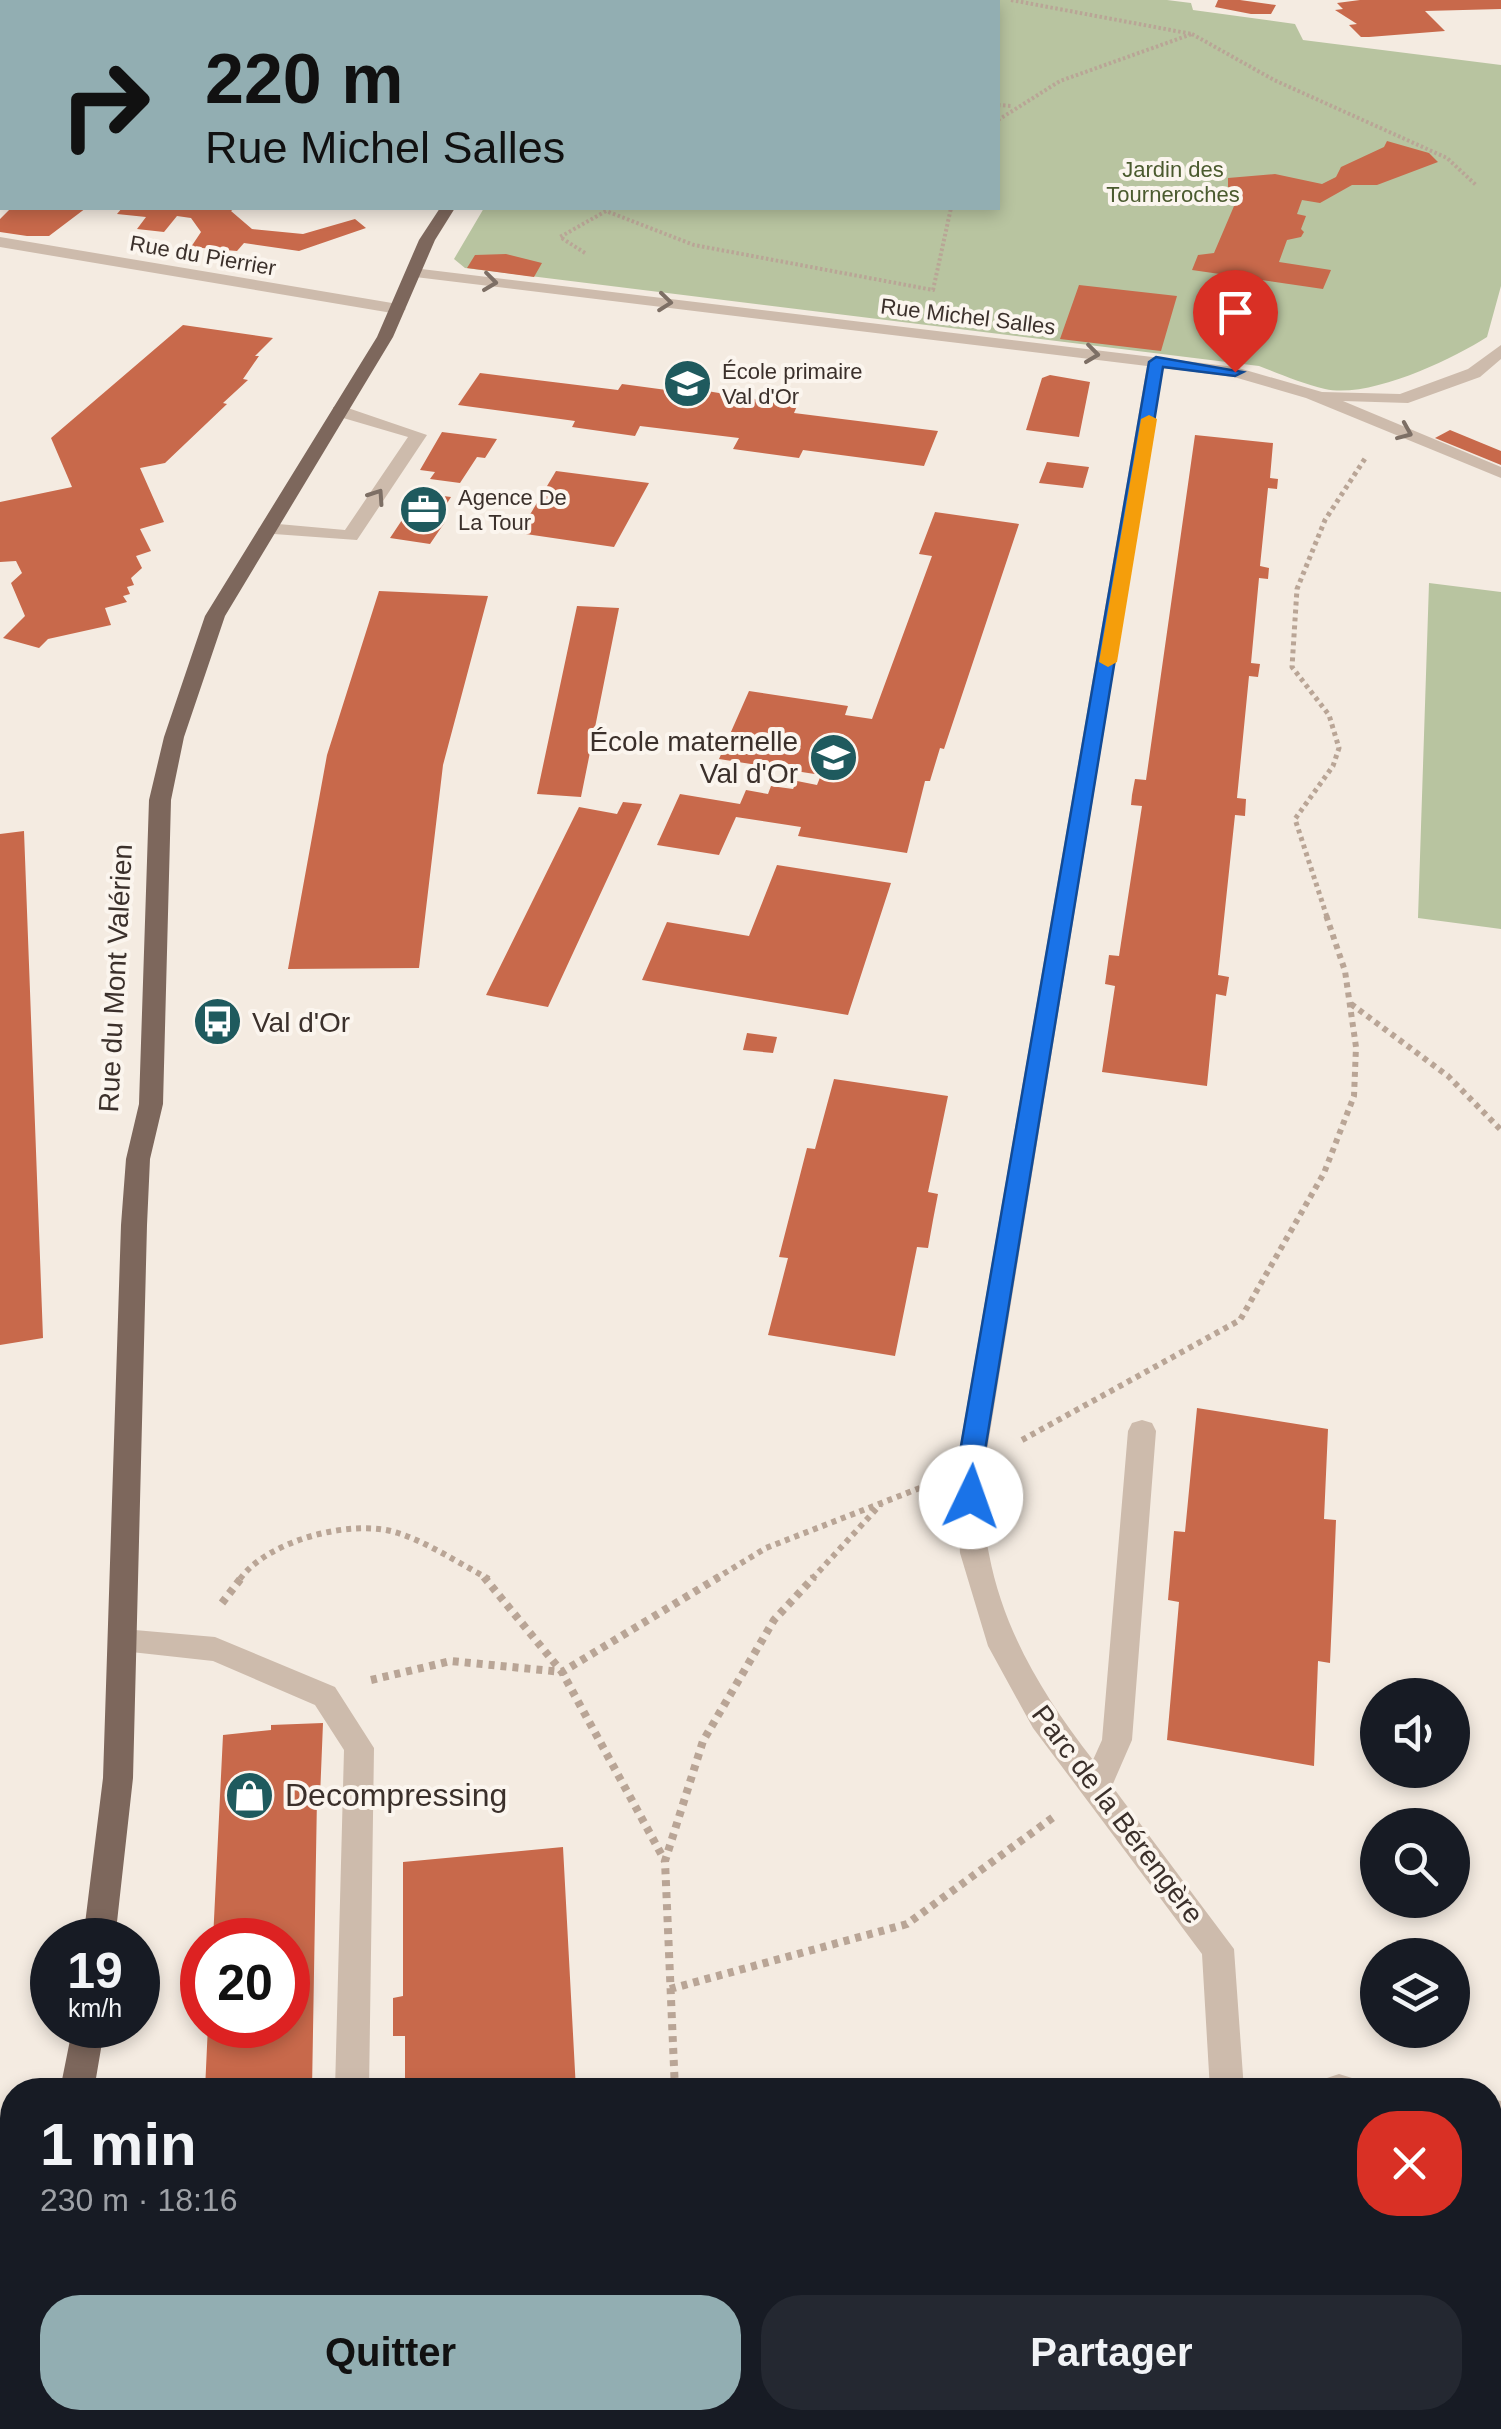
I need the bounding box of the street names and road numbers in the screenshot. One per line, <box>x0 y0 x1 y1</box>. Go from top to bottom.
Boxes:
street label: Rue du Pierrier <box>128 230 278 281</box>
street label: Rue Michel Salles <box>879 293 1057 340</box>
street label: Rue du Mont Valérien <box>93 843 138 1113</box>
street label: Parc de la Bérengère <box>1026 1699 1210 1929</box>

